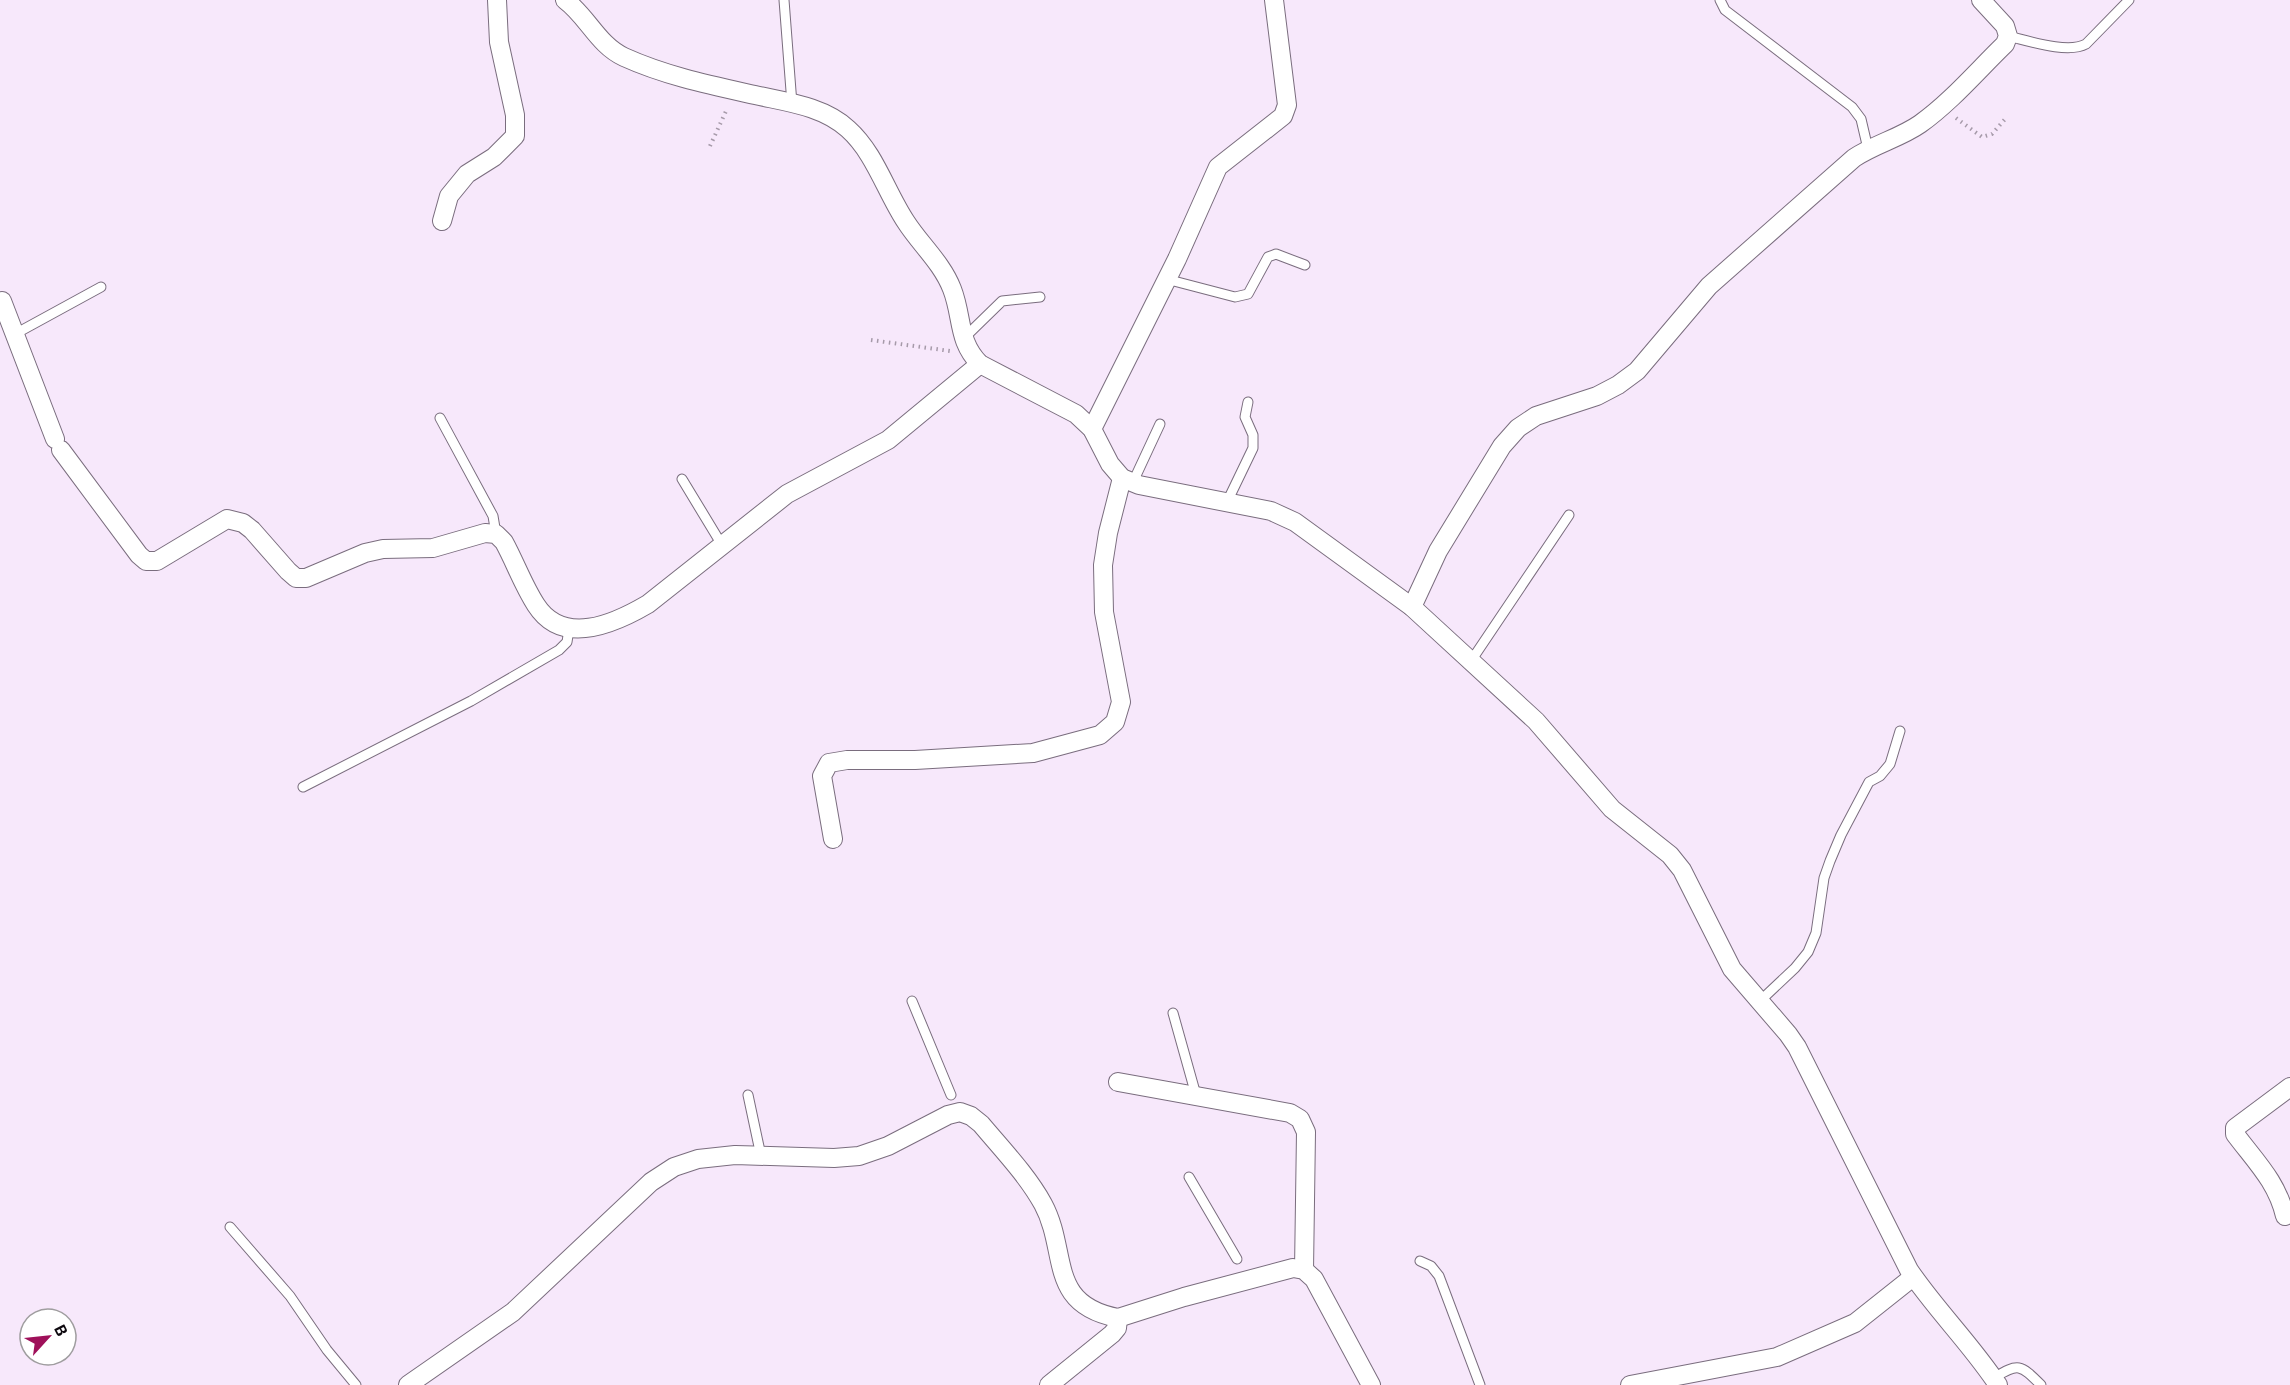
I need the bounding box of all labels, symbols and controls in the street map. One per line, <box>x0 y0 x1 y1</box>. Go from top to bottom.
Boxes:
north arrow <box>18 1307 78 1367</box>
text: B <box>51 1321 73 1339</box>

